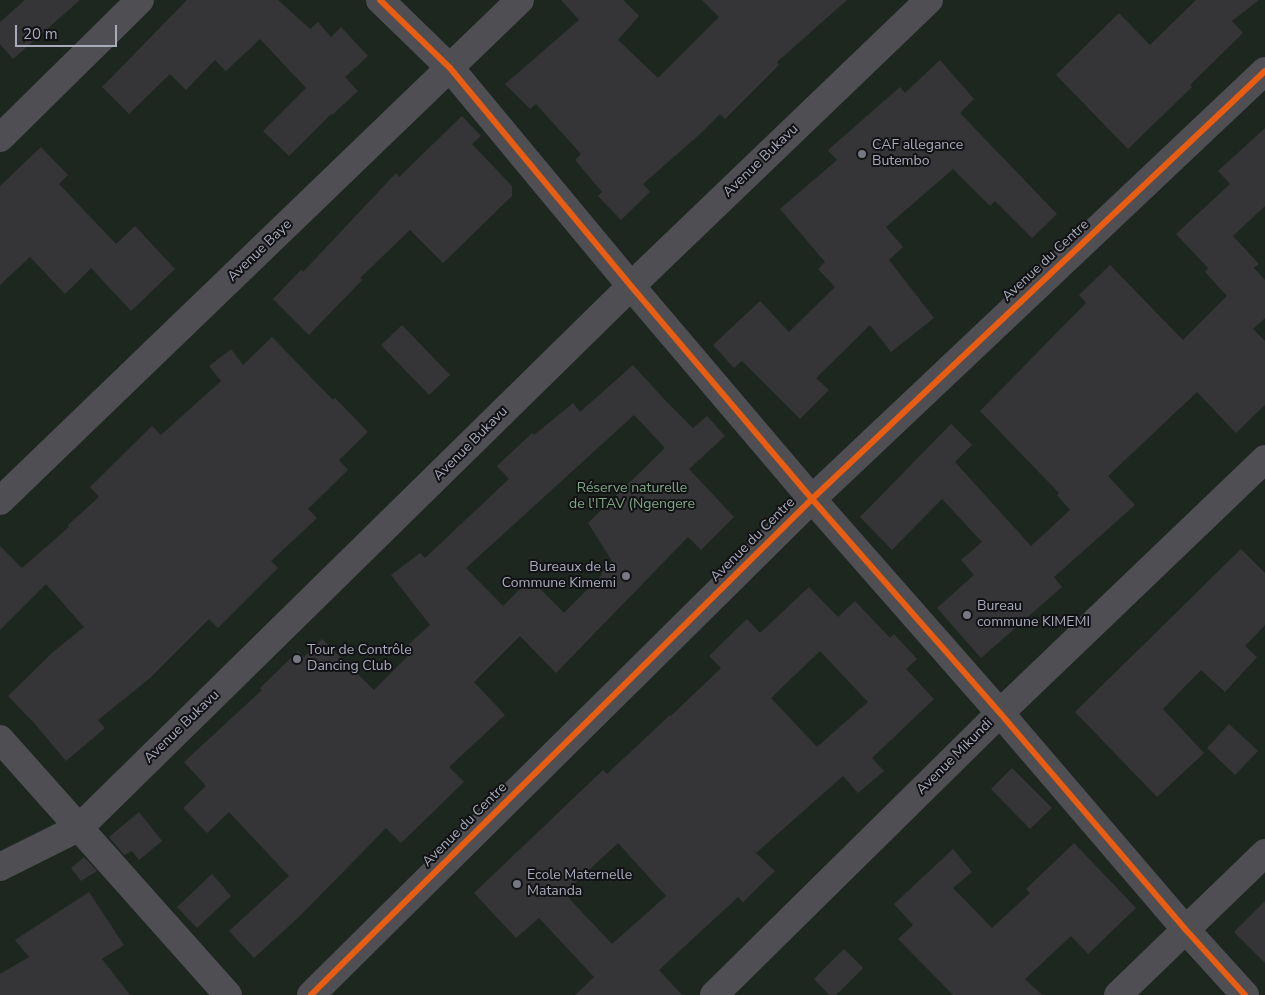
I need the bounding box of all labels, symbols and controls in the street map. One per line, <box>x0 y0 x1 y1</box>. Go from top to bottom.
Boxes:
scale bar <box>18 15 120 47</box>
text: 20 m <box>23 24 58 44</box>
street label: Avenue Bukavu <box>720 121 802 201</box>
place label: CAF allegance Butembo <box>872 138 963 170</box>
marker: CAF allegance Butembo <box>856 148 868 160</box>
street label: Avenue Baye <box>224 216 296 286</box>
street label: Avenue du Centre <box>999 217 1093 305</box>
street label: Avenue Bukavu <box>430 403 512 485</box>
park label: Réserve naturelle de l'ITAV (Ngengere <box>569 481 695 514</box>
street label: Avenue du Centre <box>707 494 799 586</box>
place label: Bureaux de la Commune Kimemi <box>502 560 616 592</box>
marker: Bureaux de la Commune Kimemi <box>620 570 632 582</box>
place label: Bureau commune KIMEMI <box>977 599 1090 632</box>
marker: Bureau commune KIMEMI <box>961 609 973 621</box>
place label: Tour de Contrôle Dancing Club <box>307 643 412 676</box>
marker: Tour de Contrôle Dancing Club <box>291 653 303 665</box>
street label: Avenue Bukavu <box>141 687 223 767</box>
street label: Avenue Mikundi <box>913 715 997 799</box>
street label: Avenue du Centre <box>419 779 511 871</box>
place label: Ecole Maternelle Matanda <box>527 868 632 900</box>
marker: Ecole Maternelle Matanda <box>511 878 523 890</box>

